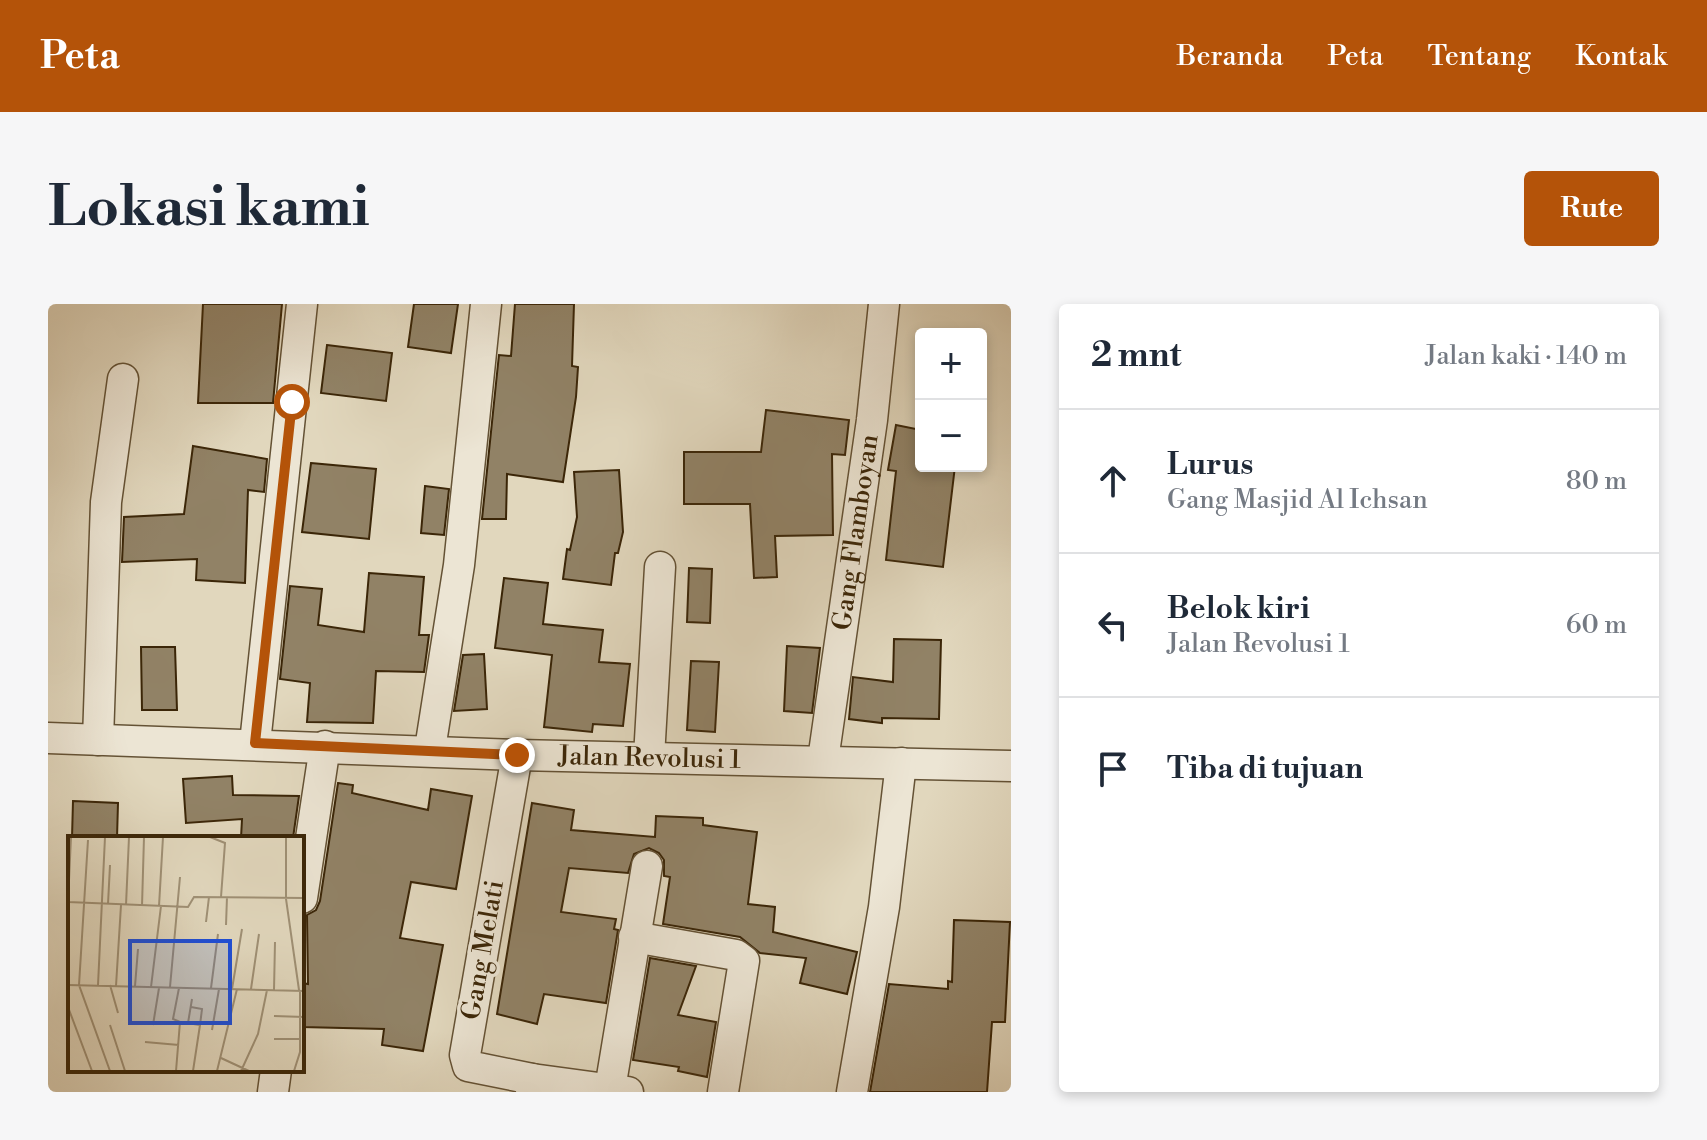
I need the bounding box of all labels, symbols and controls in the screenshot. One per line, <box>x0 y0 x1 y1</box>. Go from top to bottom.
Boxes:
text: Peta <box>40 33 120 80</box>
text: Beranda <box>1177 39 1283 74</box>
text: Peta <box>1327 39 1384 74</box>
text: Tentang <box>1428 39 1531 74</box>
text: Kontak <box>1575 39 1667 74</box>
button: Rute <box>1524 171 1659 246</box>
text: Lokasi kami <box>48 173 370 243</box>
map controls <box>915 328 987 472</box>
button: + <box>915 328 987 400</box>
text: 2 mnt <box>1091 335 1182 377</box>
text: Jalan kaki · 140 m <box>1425 340 1627 372</box>
route start <box>274 384 310 420</box>
button: − <box>915 400 987 472</box>
street label: Gang Flamboyan <box>826 432 886 632</box>
text: Lurus <box>1167 446 1253 484</box>
icon: ahead <box>1091 459 1135 503</box>
text: 80 m <box>1566 465 1627 497</box>
text: Gang Masjid Al Ichsan <box>1167 484 1428 516</box>
text: Belok kiri <box>1167 590 1310 628</box>
icon: left <box>1091 603 1135 647</box>
text: 60 m <box>1566 609 1627 641</box>
text: Jalan Revolusi 1 <box>1167 628 1350 660</box>
route end <box>499 737 535 773</box>
street label: Jalan Revolusi 1 <box>557 740 741 776</box>
icon: arrive <box>1091 747 1135 791</box>
text: Tiba di tujuan <box>1167 750 1363 788</box>
inset map <box>68 836 304 1072</box>
street label: Gang Melati <box>455 878 511 1022</box>

